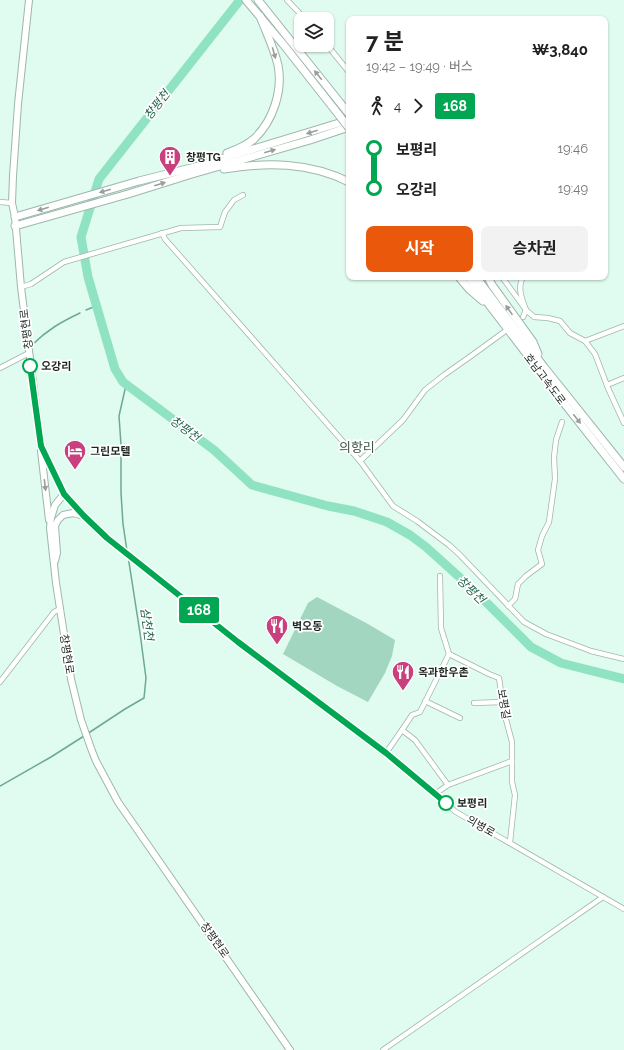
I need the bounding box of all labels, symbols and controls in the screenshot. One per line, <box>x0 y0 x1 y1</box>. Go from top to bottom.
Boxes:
map controls <box>294 12 334 52</box>
button: layers <box>294 12 334 52</box>
text: 7 분 <box>366 28 404 54</box>
text: ₩3,840 <box>532 41 588 59</box>
one-way arrow <box>271 47 277 59</box>
text: 19:42 – 19:49 · 버스 <box>366 59 473 74</box>
one-way arrow <box>313 69 322 80</box>
water label: 창평천 <box>141 86 174 122</box>
icon: walk <box>366 95 388 117</box>
icon: forward <box>407 95 429 117</box>
text: 168 <box>443 98 467 114</box>
text: 4 <box>394 99 401 114</box>
one-way arrow <box>306 129 318 135</box>
text: 보평리 <box>396 141 437 159</box>
text: 19:46 <box>557 141 588 156</box>
building icon: 창평TG <box>157 144 183 177</box>
one-way arrow <box>265 148 277 154</box>
place label: 창평TG <box>186 151 221 164</box>
one-way arrow <box>155 181 167 187</box>
text: 오강리 <box>396 181 437 199</box>
text: 19:49 <box>558 181 588 196</box>
one-way arrow <box>99 188 111 194</box>
one-way arrow <box>37 206 49 212</box>
button: 시작 <box>366 226 473 272</box>
button: 승차권 <box>481 226 588 272</box>
one-way arrow <box>505 304 513 315</box>
street label: 창평현로 <box>18 308 35 350</box>
street label: 호남고속도로 <box>521 351 568 407</box>
marker: 오강리 <box>22 358 38 374</box>
place label: 오강리 <box>41 360 71 373</box>
water label: 창평천 <box>168 413 204 446</box>
one-way arrow <box>572 414 581 425</box>
hotel icon: 그린모텔 <box>62 438 88 471</box>
district label: 의항리 <box>339 440 375 455</box>
place label: 그린모텔 <box>90 445 130 458</box>
one-way arrow <box>42 479 48 491</box>
water label: 창평천 <box>454 573 489 608</box>
line badge: 168 <box>176 597 222 623</box>
text: 168 <box>187 602 211 618</box>
water label: 삼천천 <box>138 607 157 643</box>
restaurant icon: 벽오동 <box>264 613 290 646</box>
place label: 벽오동 <box>292 620 322 633</box>
street label: 창평현로 <box>57 633 76 675</box>
restaurant icon: 옥과한우촌 <box>390 659 416 692</box>
place label: 옥과한우촌 <box>418 666 469 679</box>
street label: 보평길 <box>494 688 513 720</box>
marker: 보평리 <box>438 795 454 811</box>
place label: 보평리 <box>457 797 487 810</box>
street label: 의병로 <box>464 813 497 840</box>
street label: 창평현로 <box>198 920 232 961</box>

